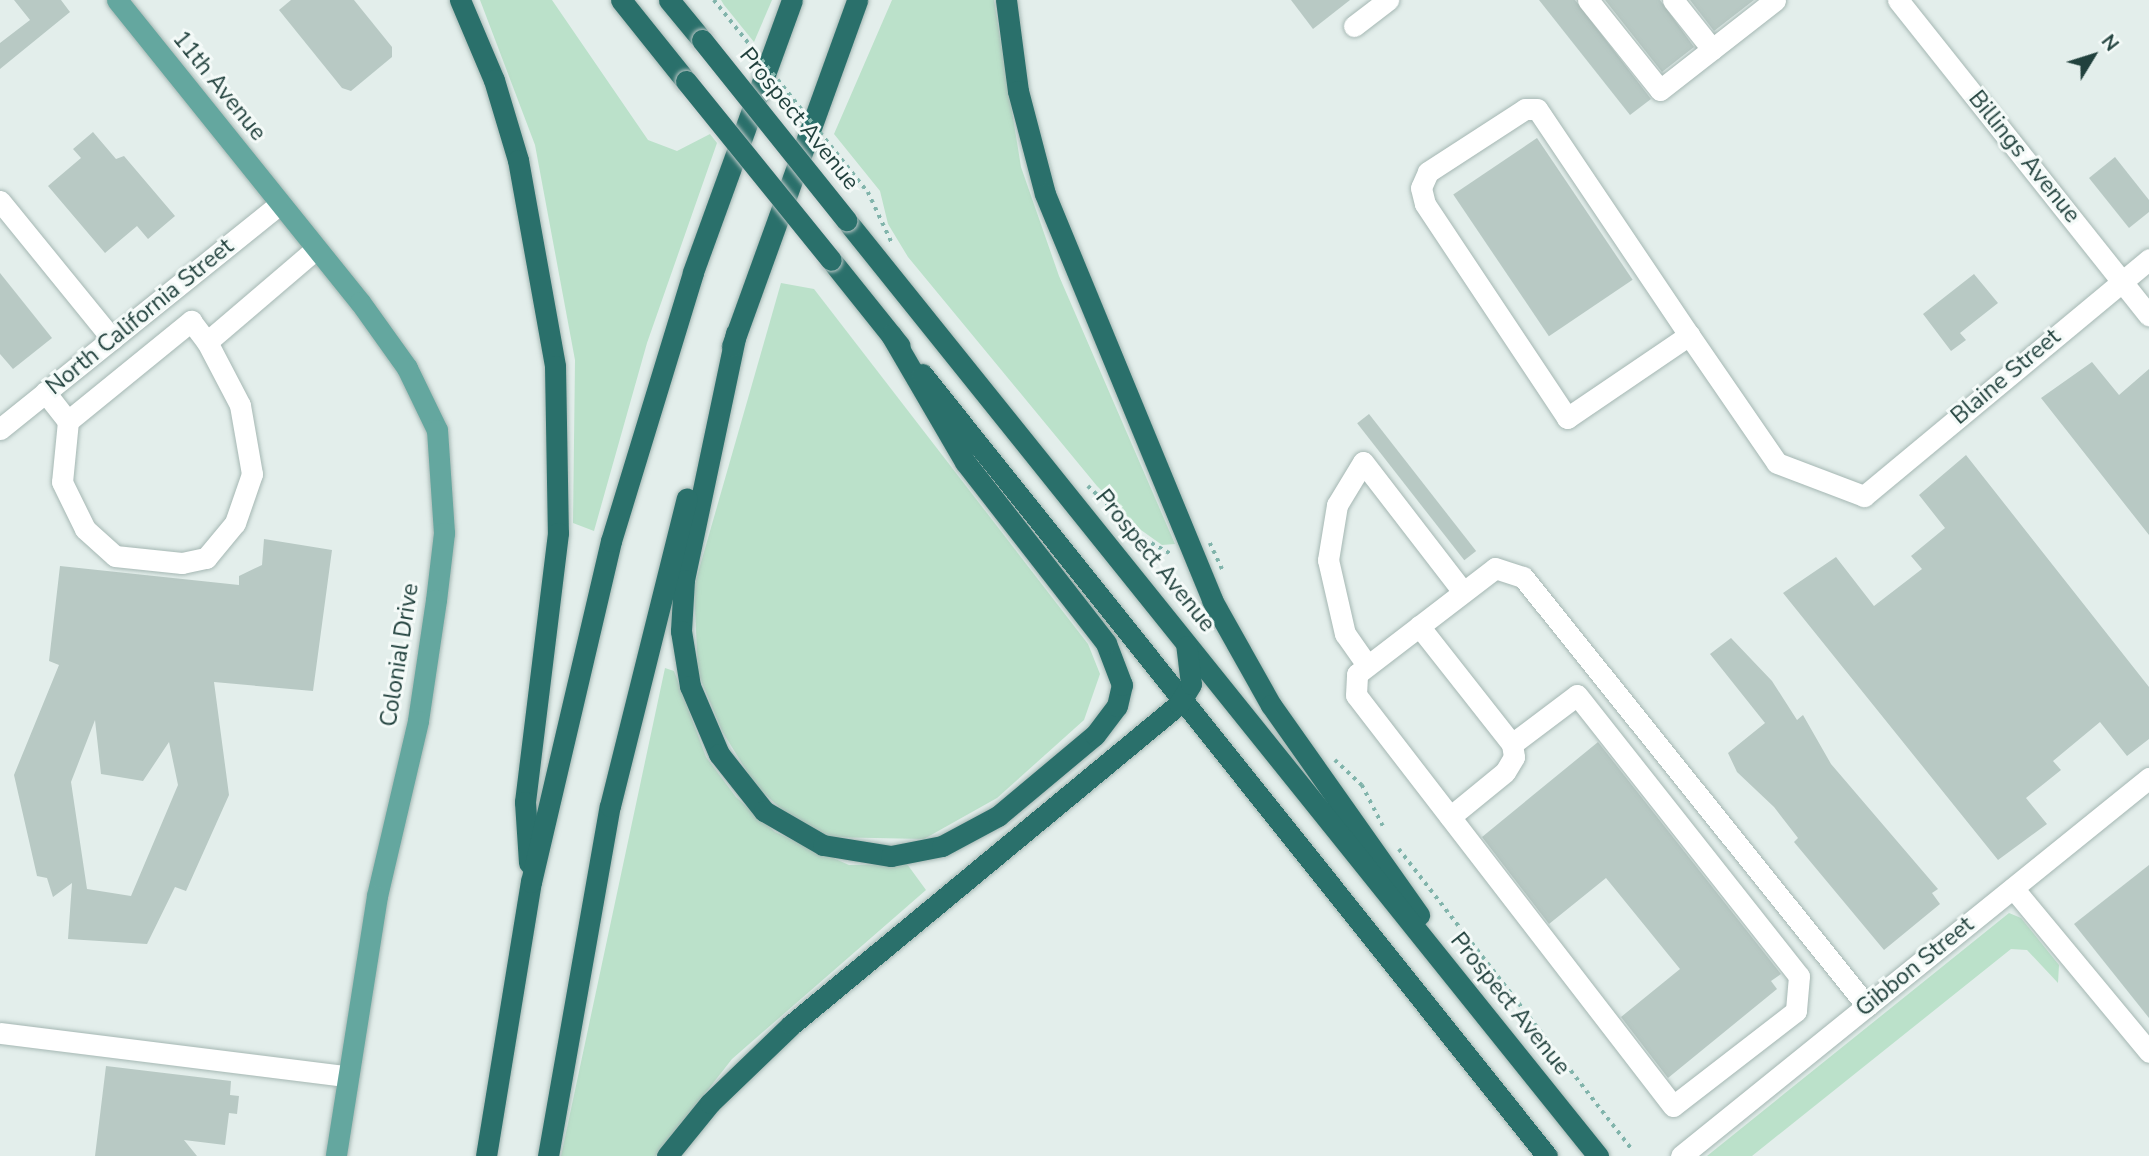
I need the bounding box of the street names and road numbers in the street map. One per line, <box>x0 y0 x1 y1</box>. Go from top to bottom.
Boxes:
street label: 11th Avenue <box>166 26 272 146</box>
street label: Prospect Avenue <box>733 42 865 196</box>
street label: Billings Avenue <box>1962 86 2086 228</box>
street label: North California Street <box>41 233 239 401</box>
street label: Blaine Street <box>1946 323 2066 431</box>
street label: Prospect Avenue <box>1089 484 1221 638</box>
street label: Colonial Drive <box>375 581 425 729</box>
street label: Gibbon Street <box>1851 911 1979 1023</box>
street label: Prospect Avenue <box>1444 927 1576 1081</box>

